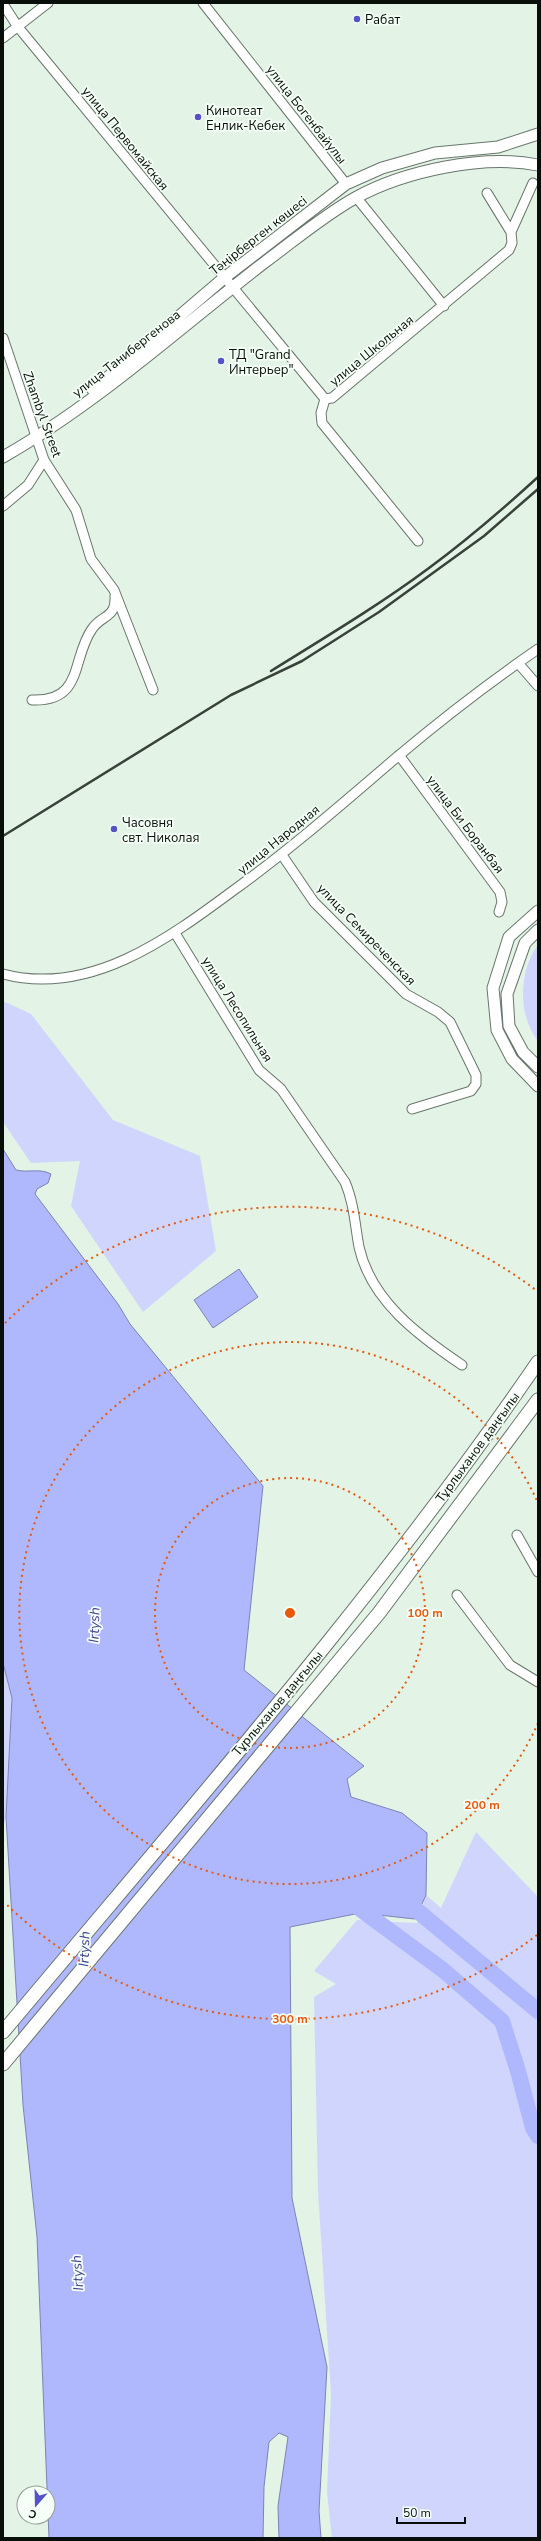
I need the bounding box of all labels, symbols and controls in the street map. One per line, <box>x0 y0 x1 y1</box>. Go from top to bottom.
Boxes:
place label: Рабат <box>365 11 400 29</box>
marker: Рабат <box>352 14 362 24</box>
street label: улица Богенбайулы <box>262 61 351 168</box>
street label: улица Первомайская <box>78 83 173 194</box>
place label: Кинотеат Енлик-Кебек <box>206 102 285 135</box>
marker: Кинотеат Енлик-Кебек <box>193 112 203 122</box>
street label: Тәңірберген көшесі <box>206 192 311 280</box>
street label: улица Танибергенова <box>69 306 184 402</box>
street label: улица Школьная <box>326 311 417 390</box>
place label: ТД "Grand Интерьер" <box>229 346 294 379</box>
marker: ТД "Grand Интерьер" <box>216 356 226 366</box>
street label: Zhambyl Street <box>18 369 66 460</box>
street label: улица Би Боранбая <box>422 772 508 877</box>
street label: улица Народная <box>234 801 324 879</box>
place label: Часовня свт. Николая <box>122 814 200 847</box>
marker: Часовня свт. Николая <box>109 824 119 834</box>
street label: улица Семиреченская <box>313 880 420 990</box>
street label: улица Лесопильная <box>197 953 277 1066</box>
street label: Тұрлыханов даңғылы <box>432 1389 524 1506</box>
text: 100 m <box>407 1605 443 1621</box>
centre of rings <box>283 1606 297 1620</box>
water label: Irtysh <box>84 1607 105 1643</box>
street label: Тұрлыханов даңғылы <box>228 1647 327 1760</box>
text: 200 m <box>464 1797 500 1813</box>
water label: Irtysh <box>74 1931 95 1967</box>
text: 300 m <box>272 2011 308 2027</box>
water label: Irtysh <box>67 2254 88 2291</box>
north arrow <box>16 2485 56 2525</box>
scale bar <box>397 2499 465 2525</box>
text: С <box>26 2505 39 2522</box>
text: 50 m <box>403 2505 431 2521</box>

